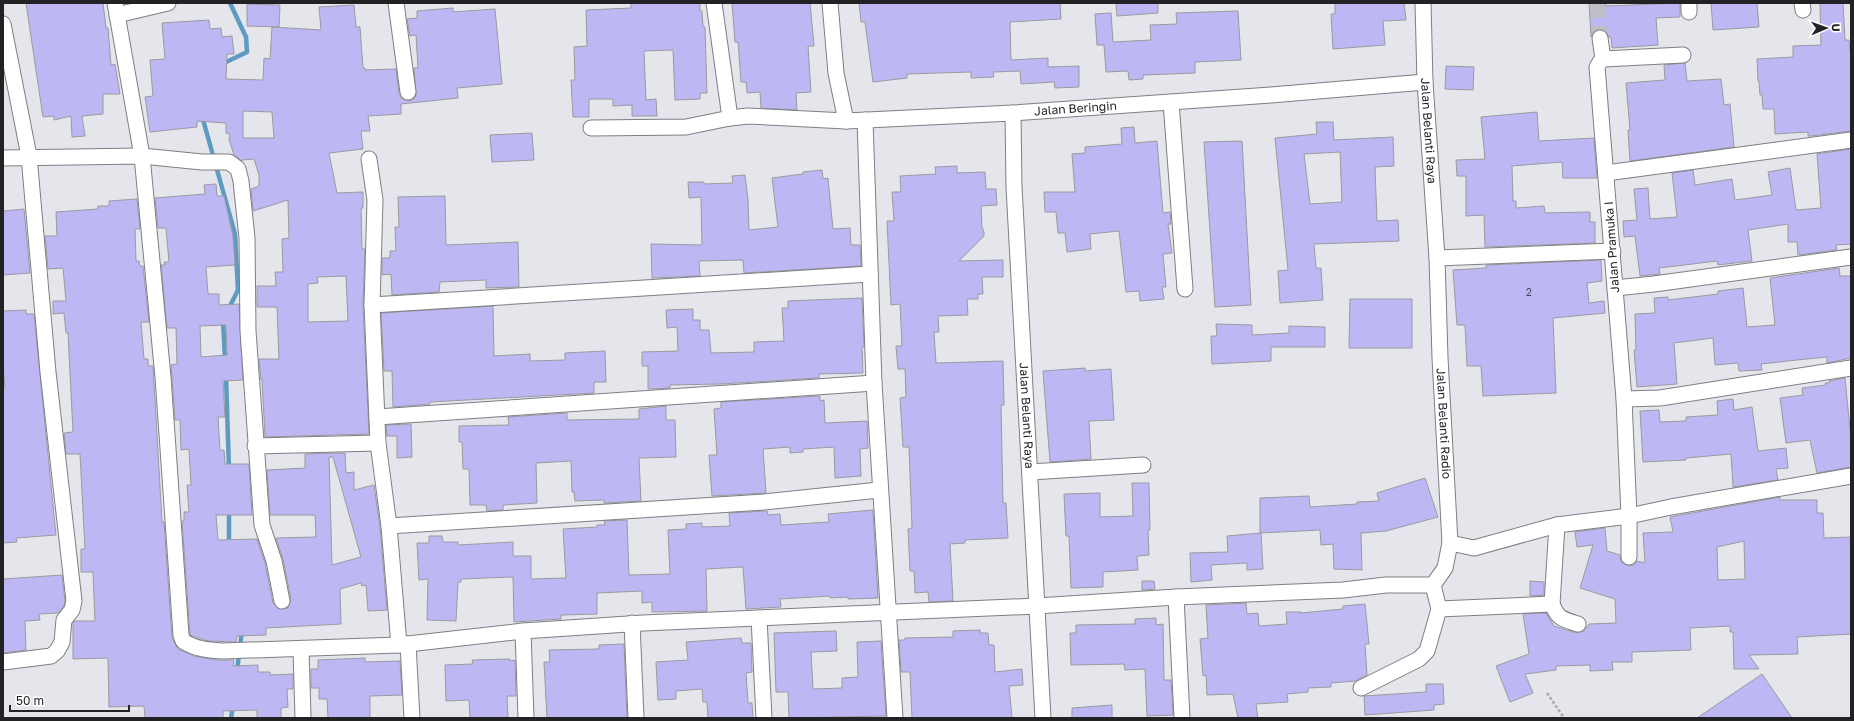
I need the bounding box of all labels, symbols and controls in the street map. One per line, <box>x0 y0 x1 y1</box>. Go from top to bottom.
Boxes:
north arrow <box>1806 8 1846 48</box>
text: U <box>1830 23 1843 32</box>
street label: Jalan Belanti Raya <box>1418 78 1440 184</box>
street label: Jalan Beringin <box>1034 98 1117 119</box>
street label: Jalan Pramuka I <box>1601 201 1622 293</box>
house number: 2 <box>1526 286 1532 298</box>
street label: Jalan Belanti Raya <box>1017 362 1037 469</box>
street label: Jalan Belanti Radio <box>1434 368 1455 479</box>
scale bar <box>10 687 129 713</box>
text: 50 m <box>16 693 44 708</box>

